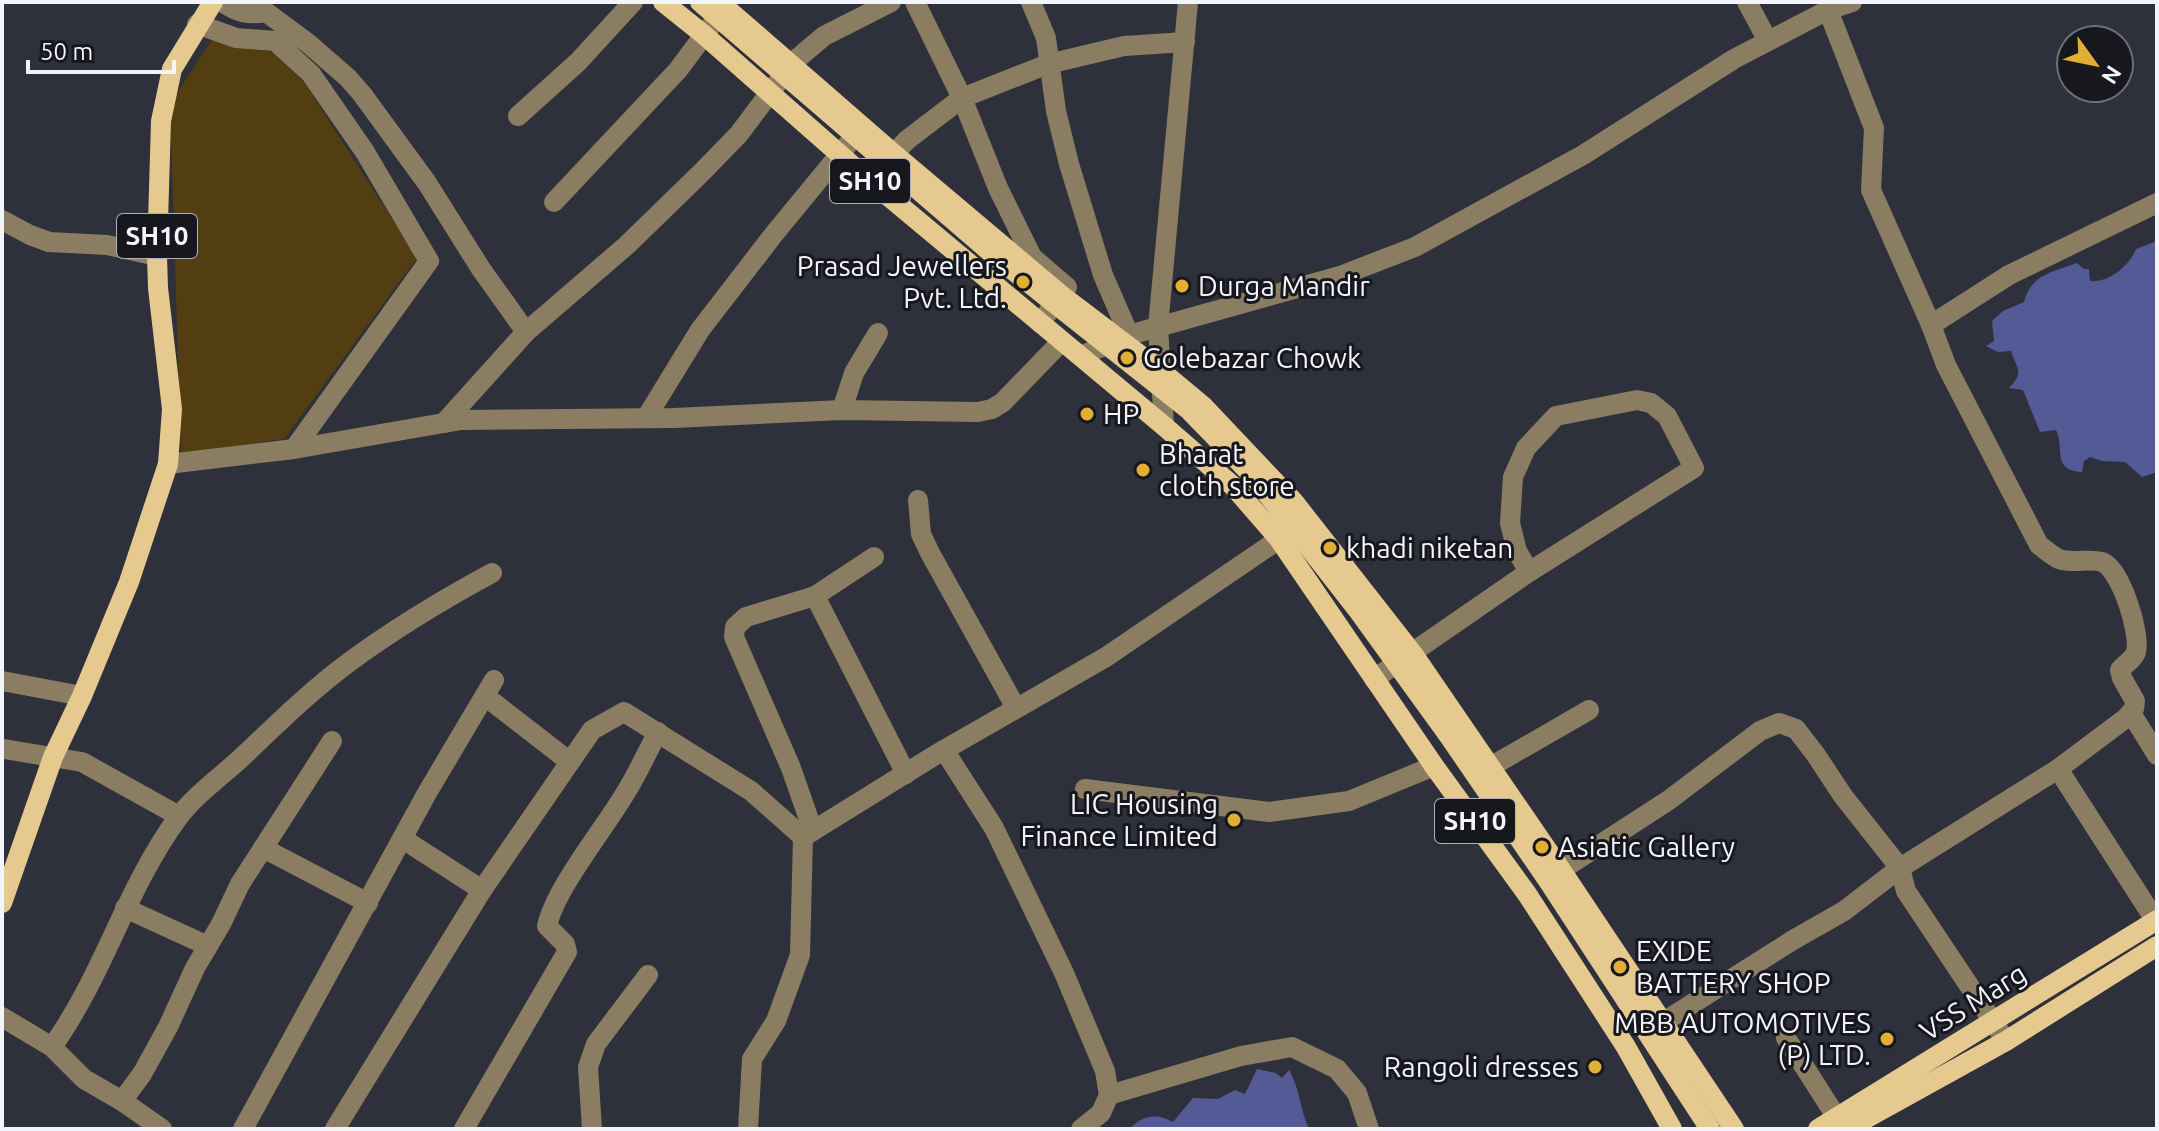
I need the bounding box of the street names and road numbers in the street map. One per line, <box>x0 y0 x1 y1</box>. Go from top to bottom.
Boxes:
road number: SH10 <box>830 159 910 203</box>
road number: SH10 <box>117 214 197 258</box>
road number: SH10 <box>1435 799 1515 843</box>
street label: VSS Marg <box>1914 957 2031 1046</box>

